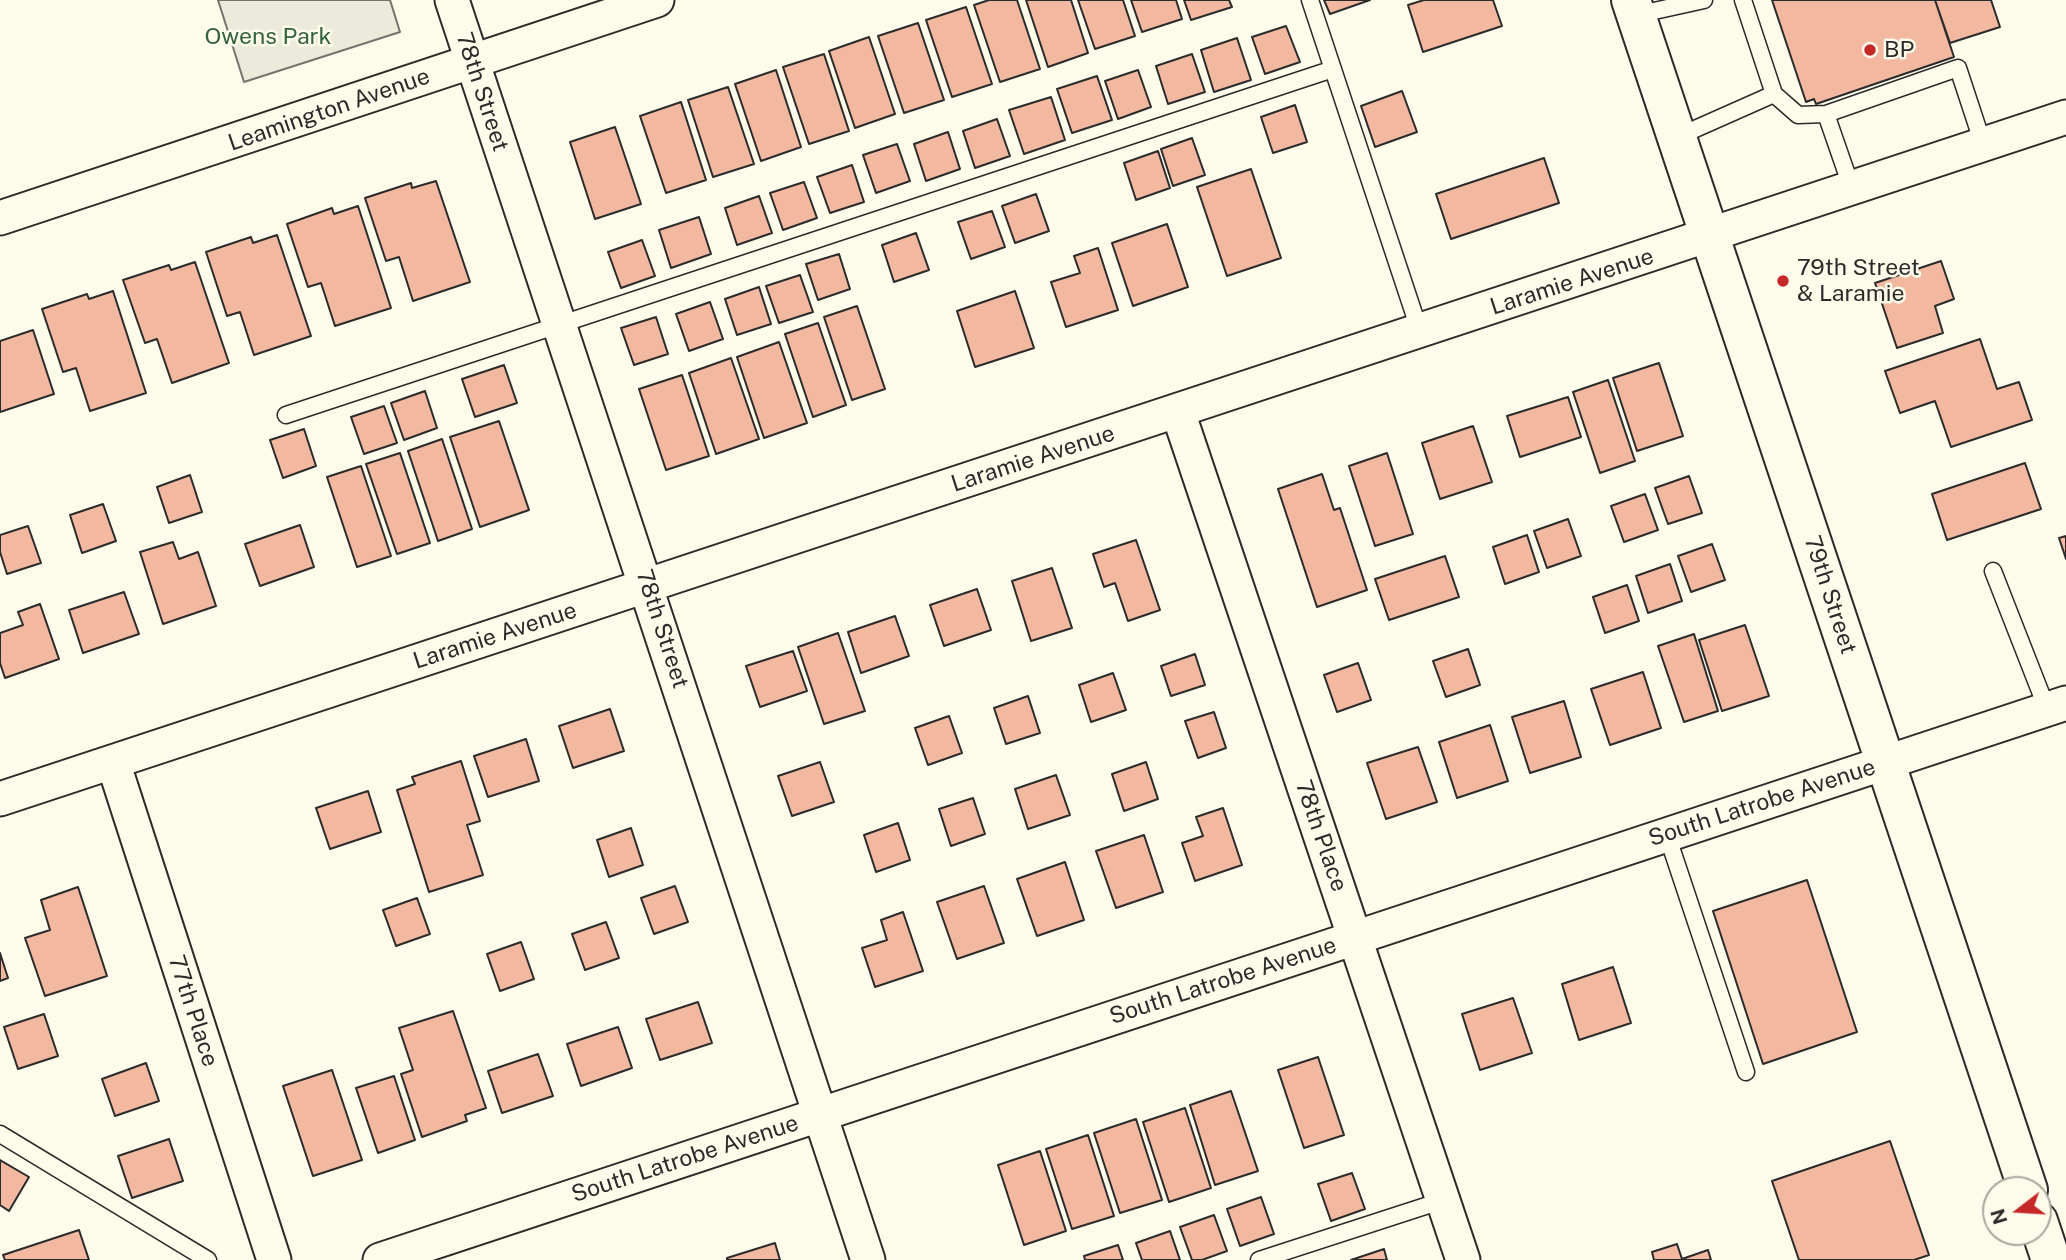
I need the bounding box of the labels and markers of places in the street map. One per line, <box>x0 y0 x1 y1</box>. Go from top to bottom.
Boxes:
place label: BP <box>1884 36 1914 64</box>
marker: BP <box>1862 42 1878 58</box>
place label: 79th Street & Laramie <box>1797 254 1920 308</box>
marker: 79th Street & Laramie <box>1775 273 1791 289</box>

